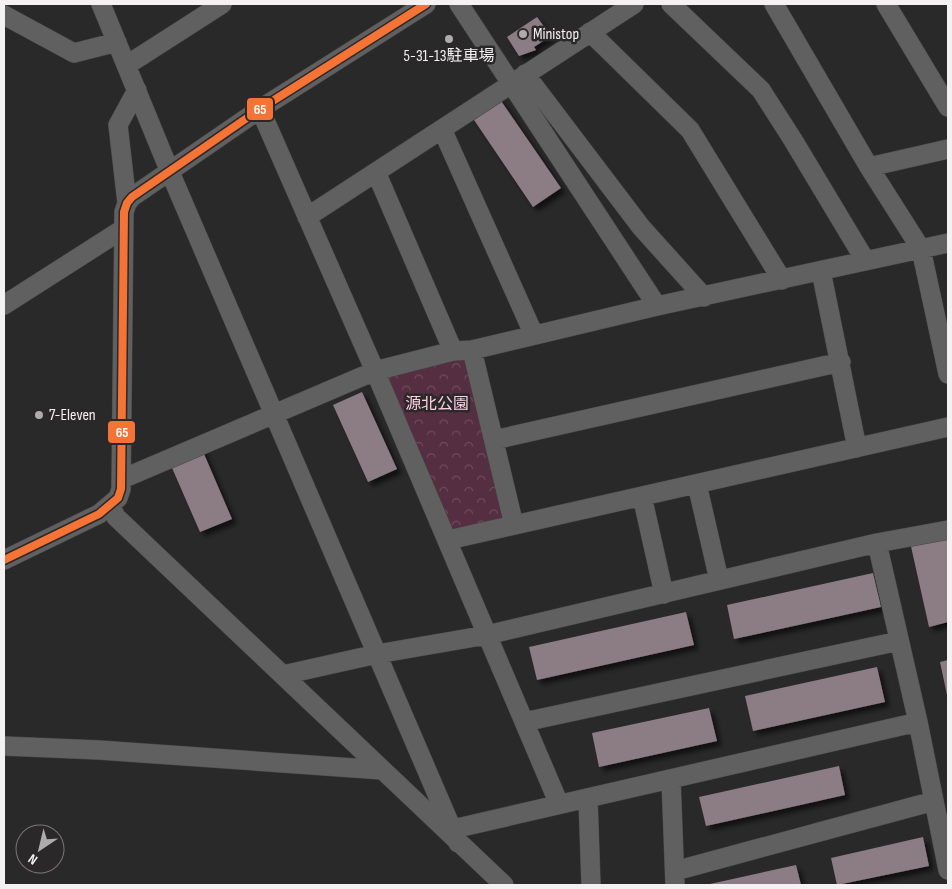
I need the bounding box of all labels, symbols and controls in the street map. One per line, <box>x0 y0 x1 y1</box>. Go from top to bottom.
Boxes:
place label: Ministop <box>533 25 579 44</box>
marker: Ministop <box>517 28 529 40</box>
marker: 5-31-13駐車場 <box>443 33 455 45</box>
place label: 5-31-13駐車場 <box>404 47 494 66</box>
line badge: 65 <box>246 97 274 121</box>
text: 65 <box>254 101 266 118</box>
park label: 源北公園 <box>405 395 469 414</box>
place label: 7-Eleven <box>49 406 96 425</box>
marker: 7-Eleven <box>33 409 45 421</box>
line badge: 65 <box>107 420 136 444</box>
text: 65 <box>116 424 128 441</box>
north arrow <box>15 824 65 874</box>
text: N <box>25 850 41 868</box>

